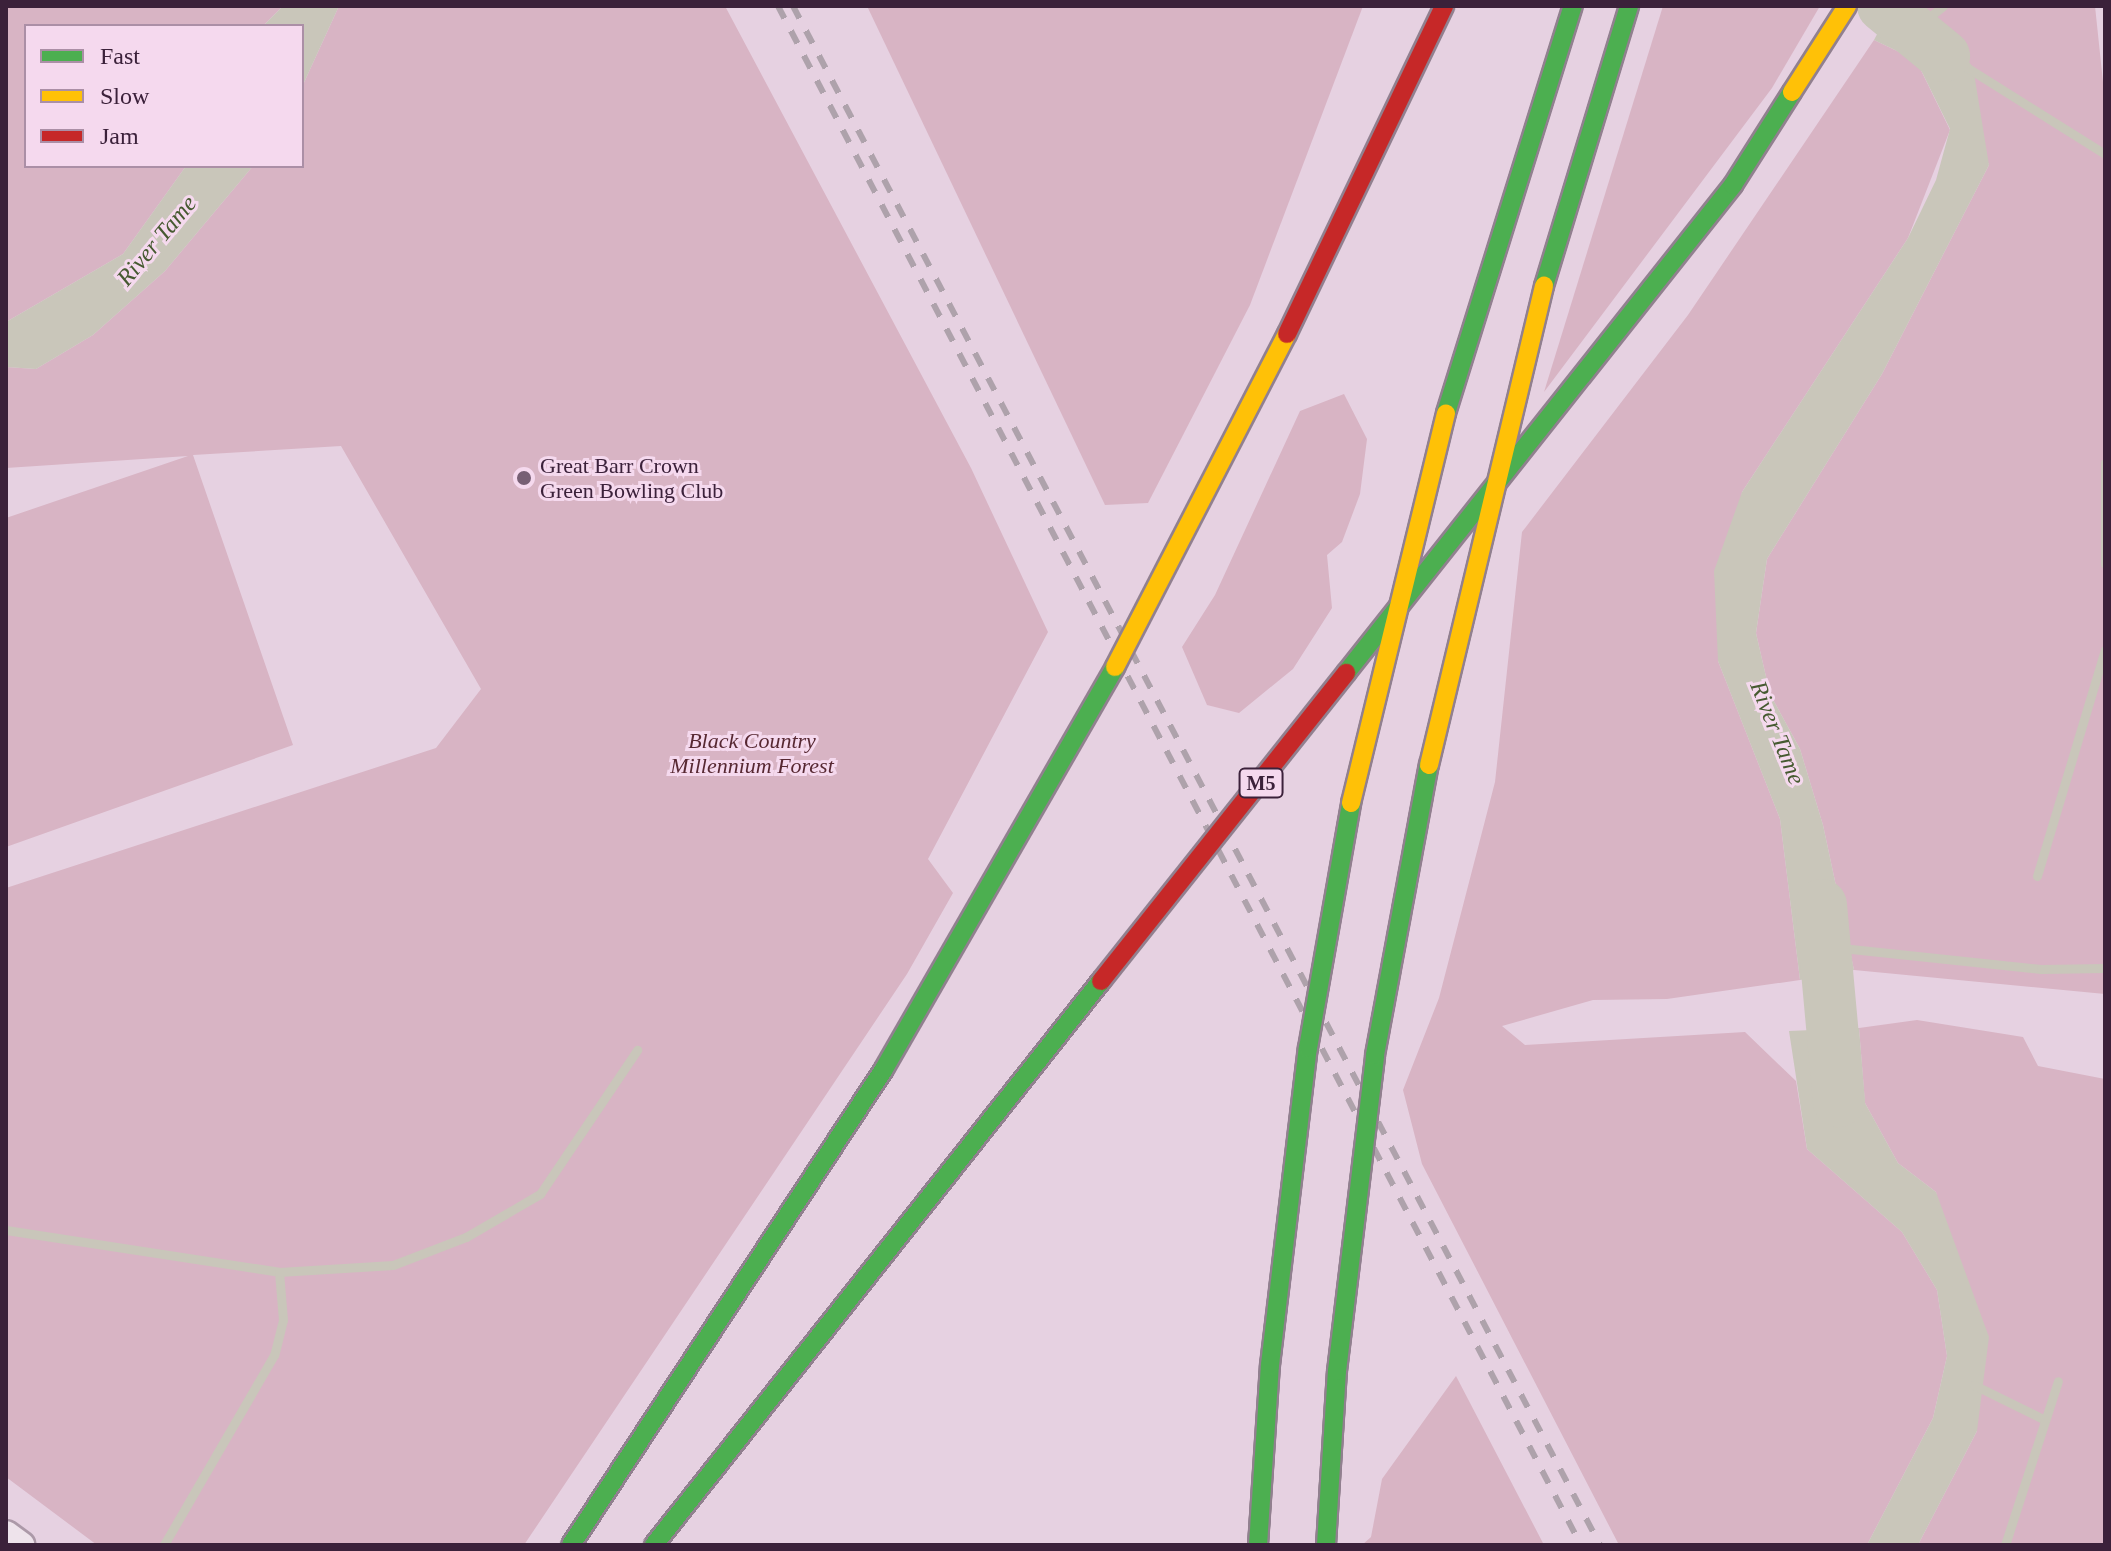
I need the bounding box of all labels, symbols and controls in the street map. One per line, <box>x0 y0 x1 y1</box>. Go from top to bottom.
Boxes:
legend <box>24 24 304 168</box>
text: Fast <box>100 43 140 69</box>
text: Slow <box>100 83 149 109</box>
text: Jam <box>100 123 139 149</box>
water label: River Tame <box>111 190 203 292</box>
place label: Great Barr Crown Green Bowling Club <box>540 452 723 504</box>
marker: Great Barr Crown Green Bowling Club <box>515 469 533 487</box>
water label: River Tame <box>1743 677 1811 789</box>
park label: Black Country Millennium Forest <box>670 727 834 778</box>
road number: M5 <box>1237 767 1285 799</box>

